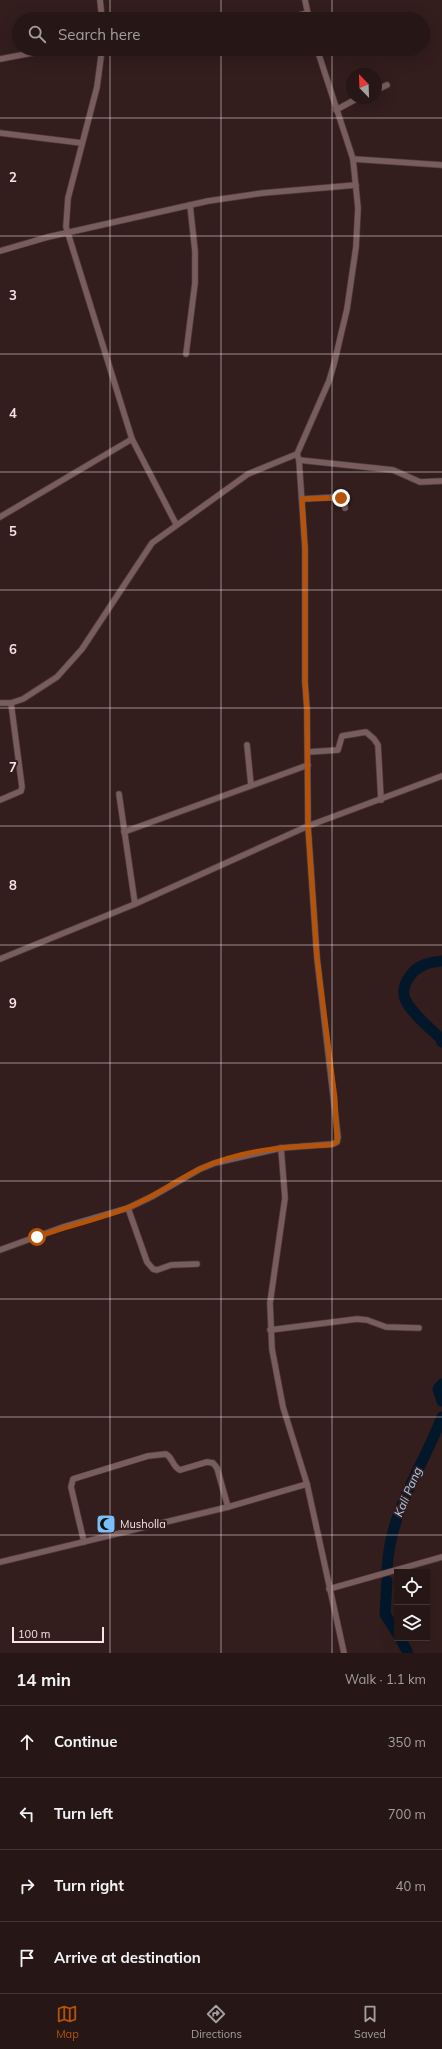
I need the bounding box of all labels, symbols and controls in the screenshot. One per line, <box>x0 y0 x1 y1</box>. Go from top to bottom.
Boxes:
search box <box>12 12 430 56</box>
icon: search <box>26 23 48 45</box>
text: Search here <box>58 25 140 44</box>
north arrow <box>346 68 382 104</box>
text: 2 <box>9 169 17 185</box>
text: 3 <box>9 287 17 303</box>
text: 4 <box>9 405 17 421</box>
route end <box>332 489 350 507</box>
text: 5 <box>9 523 17 539</box>
text: 6 <box>9 641 17 657</box>
text: 7 <box>9 759 17 775</box>
text: 8 <box>9 877 17 893</box>
text: 9 <box>9 995 17 1011</box>
route start <box>28 1228 46 1246</box>
water label: Kali Pang <box>390 1465 425 1519</box>
mosque icon: Musholla <box>95 1513 117 1535</box>
place label: Musholla <box>120 1517 166 1531</box>
map controls <box>394 1569 430 1641</box>
button: locate <box>394 1569 430 1605</box>
button: layers <box>394 1605 430 1641</box>
scale bar <box>12 1625 104 1644</box>
text: 100 m <box>18 1627 50 1641</box>
text: 14 min <box>16 1669 71 1690</box>
text: Walk · 1.1 km <box>345 1671 426 1687</box>
icon: ahead <box>16 1731 38 1753</box>
text: Continue <box>54 1732 117 1751</box>
text: 350 m <box>388 1734 426 1750</box>
icon: left <box>16 1803 38 1825</box>
text: Turn left <box>54 1804 113 1823</box>
text: 700 m <box>388 1806 426 1822</box>
icon: right <box>16 1875 38 1897</box>
text: Turn right <box>54 1876 124 1895</box>
text: 40 m <box>396 1878 426 1894</box>
icon: arrive <box>16 1947 38 1969</box>
text: Arrive at destination <box>54 1948 201 1967</box>
tab: Map <box>56 2003 79 2041</box>
tab: Directions <box>191 2003 242 2041</box>
tab: Saved <box>354 2003 386 2041</box>

